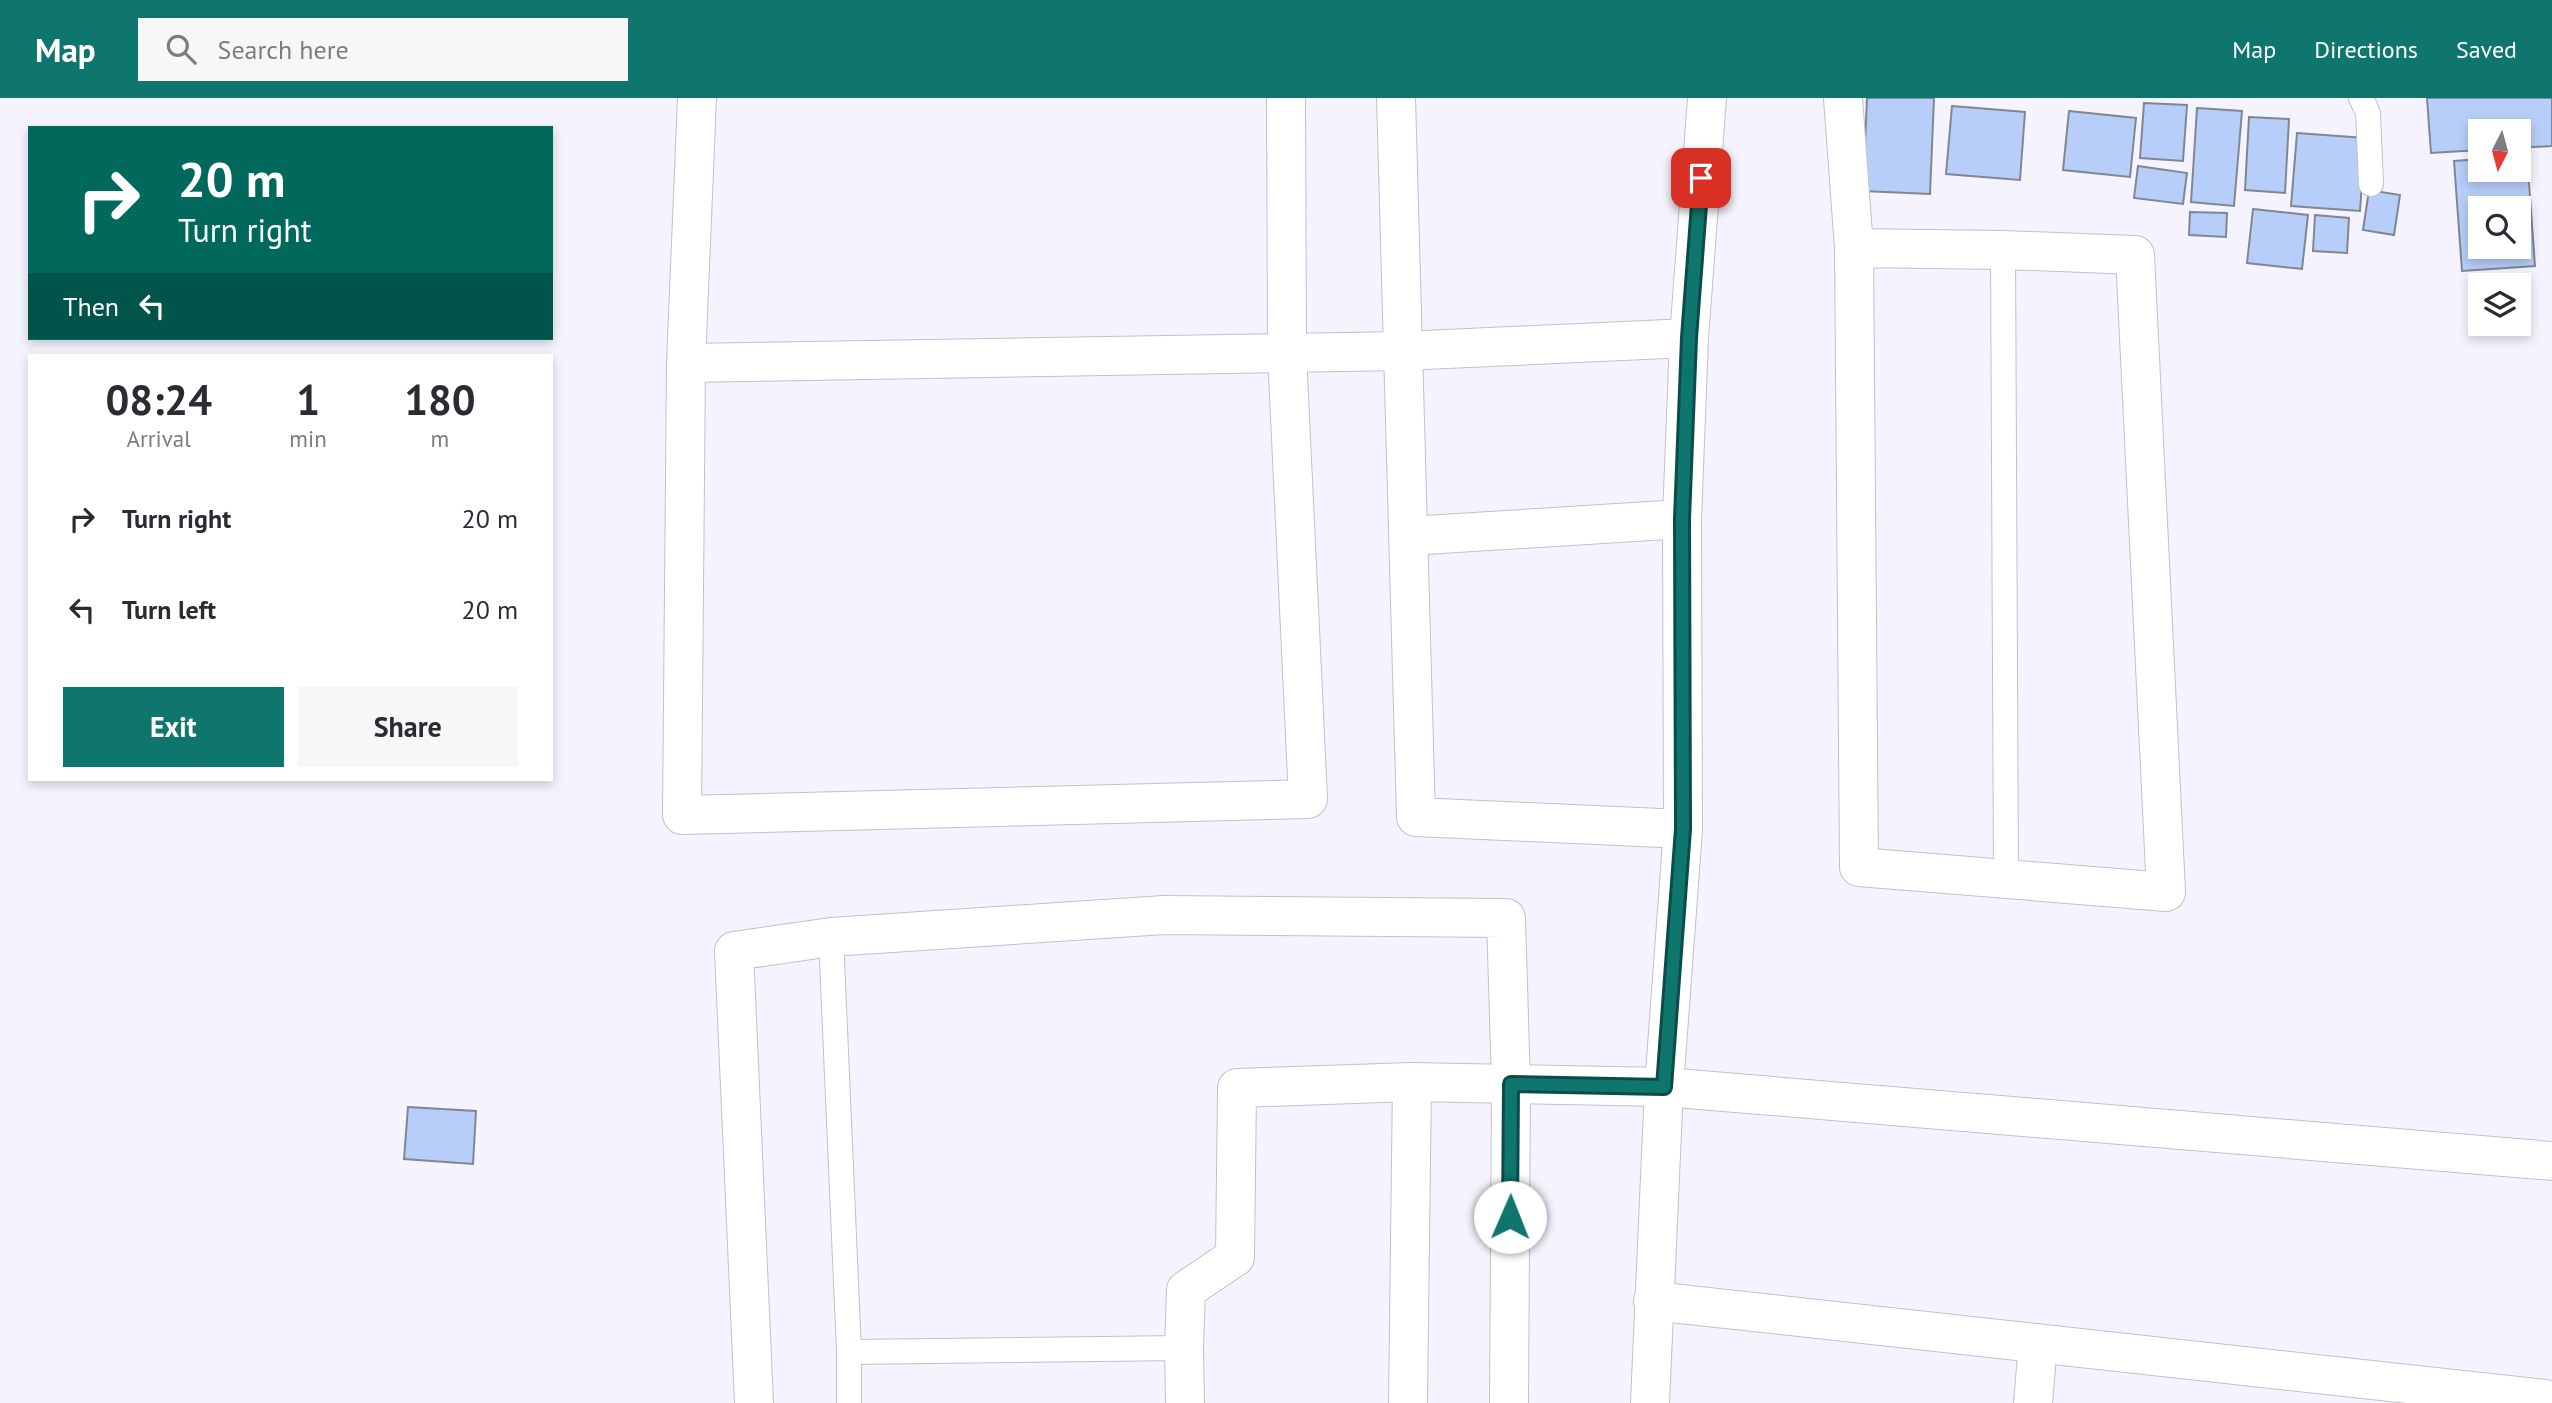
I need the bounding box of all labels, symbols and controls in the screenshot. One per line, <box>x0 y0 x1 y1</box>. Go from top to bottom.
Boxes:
search box <box>138 18 628 81</box>
text: Map <box>35 28 96 71</box>
icon: search <box>162 30 200 68</box>
text: Search here <box>218 33 349 66</box>
text: Map <box>2232 34 2276 65</box>
text: Directions <box>2314 34 2418 65</box>
text: Saved <box>2456 34 2517 65</box>
north arrow <box>2468 119 2530 182</box>
map controls <box>2468 119 2531 336</box>
text: 20 m <box>178 147 285 211</box>
pin <box>1671 148 1731 208</box>
icon: right <box>63 154 154 245</box>
icon: arrive <box>1682 159 1720 197</box>
button: search <box>2468 196 2531 259</box>
text: Turn right <box>178 209 312 251</box>
button: layers <box>2468 273 2531 336</box>
icon: left <box>133 287 171 325</box>
text: Then <box>63 290 119 323</box>
text: 08:24 <box>105 372 212 427</box>
text: 1 <box>296 372 320 427</box>
text: 180 <box>404 372 476 427</box>
text: Arrival <box>126 424 191 453</box>
text: min <box>289 424 327 453</box>
text: m <box>431 424 449 453</box>
icon: right <box>63 500 101 538</box>
text: Turn right <box>122 502 231 535</box>
text: 20 m <box>462 502 518 535</box>
icon: left <box>63 591 101 629</box>
text: Turn left <box>122 593 216 626</box>
text: 20 m <box>462 593 518 626</box>
button: Exit <box>63 687 284 767</box>
button: Share <box>298 687 518 767</box>
position arrow <box>1473 1180 1547 1254</box>

